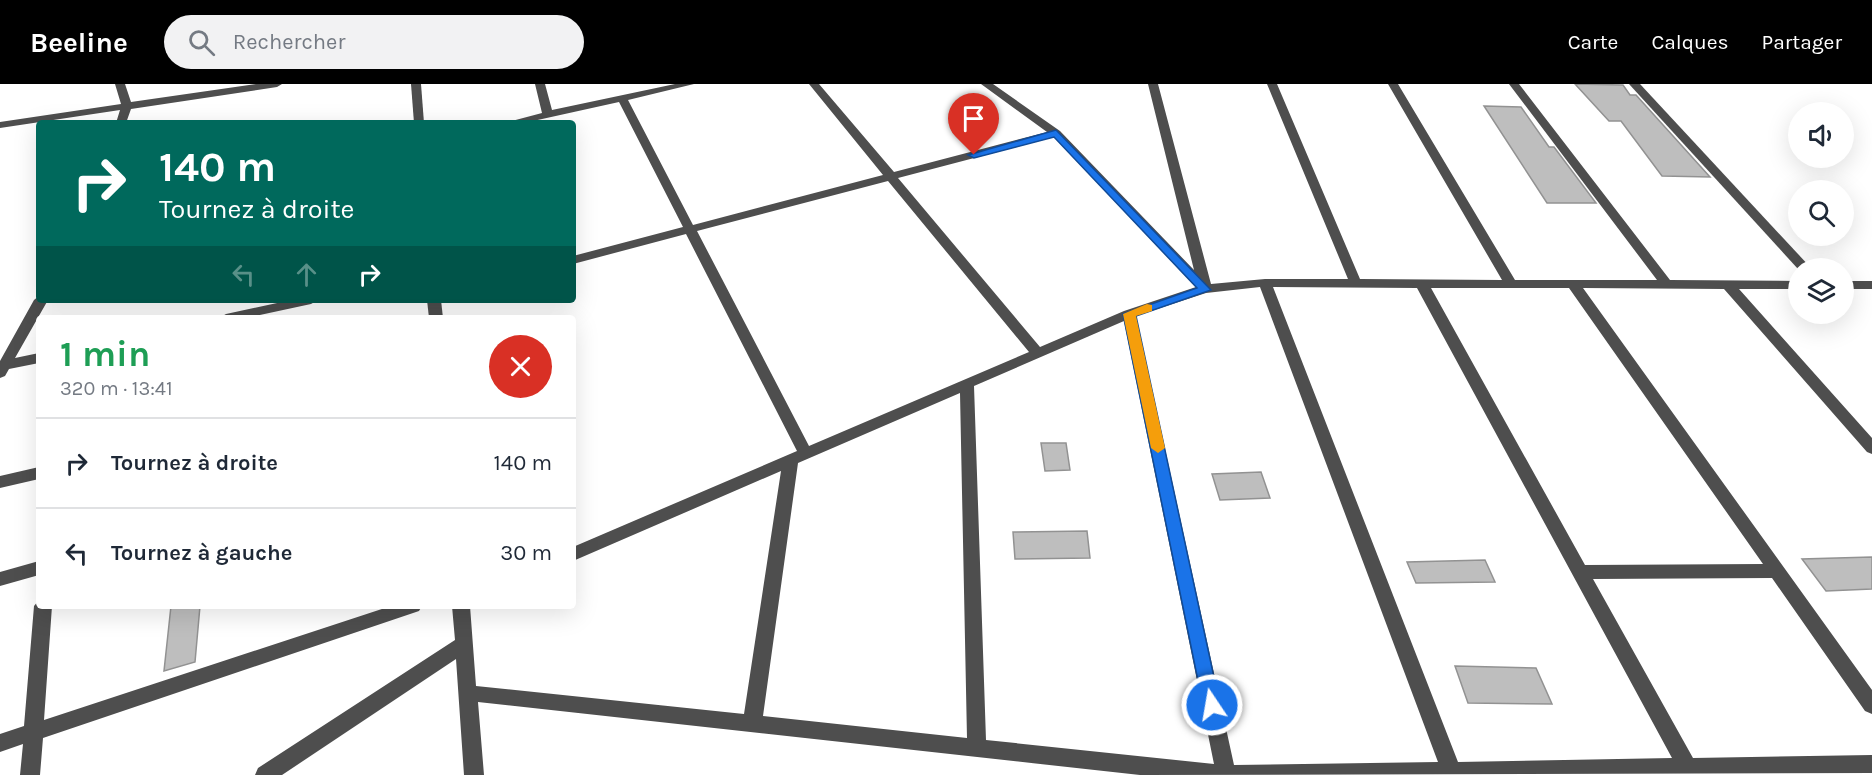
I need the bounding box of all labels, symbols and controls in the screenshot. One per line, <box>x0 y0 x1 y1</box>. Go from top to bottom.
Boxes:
search box <box>164 15 584 69</box>
text: Beeline <box>30 26 128 59</box>
icon: search <box>185 26 218 59</box>
text: Rechercher <box>233 29 345 55</box>
text: Carte <box>1568 30 1618 54</box>
text: Calques <box>1651 30 1729 54</box>
text: Partager <box>1762 30 1842 54</box>
pin <box>948 93 999 155</box>
icon: arrive <box>957 102 990 135</box>
map controls <box>1788 102 1854 324</box>
button: sound <box>1788 102 1854 168</box>
text: 140 m <box>159 142 276 192</box>
icon: right <box>60 144 138 222</box>
button: search <box>1788 180 1854 246</box>
text: Tournez à droite <box>159 193 354 225</box>
icon: left <box>227 258 260 291</box>
icon: ahead <box>290 258 323 291</box>
icon: right <box>353 258 386 291</box>
button: layers <box>1788 258 1854 324</box>
text: 1 min <box>60 333 150 375</box>
button: close <box>489 335 552 398</box>
text: 320 m · 13:41 <box>60 377 173 400</box>
icon: right <box>60 447 93 480</box>
text: Tournez à droite <box>111 450 278 476</box>
text: 140 m <box>494 450 552 476</box>
icon: left <box>60 537 93 570</box>
text: Tournez à gauche <box>111 540 292 566</box>
text: 30 m <box>500 540 552 566</box>
position arrow <box>1180 673 1244 737</box>

